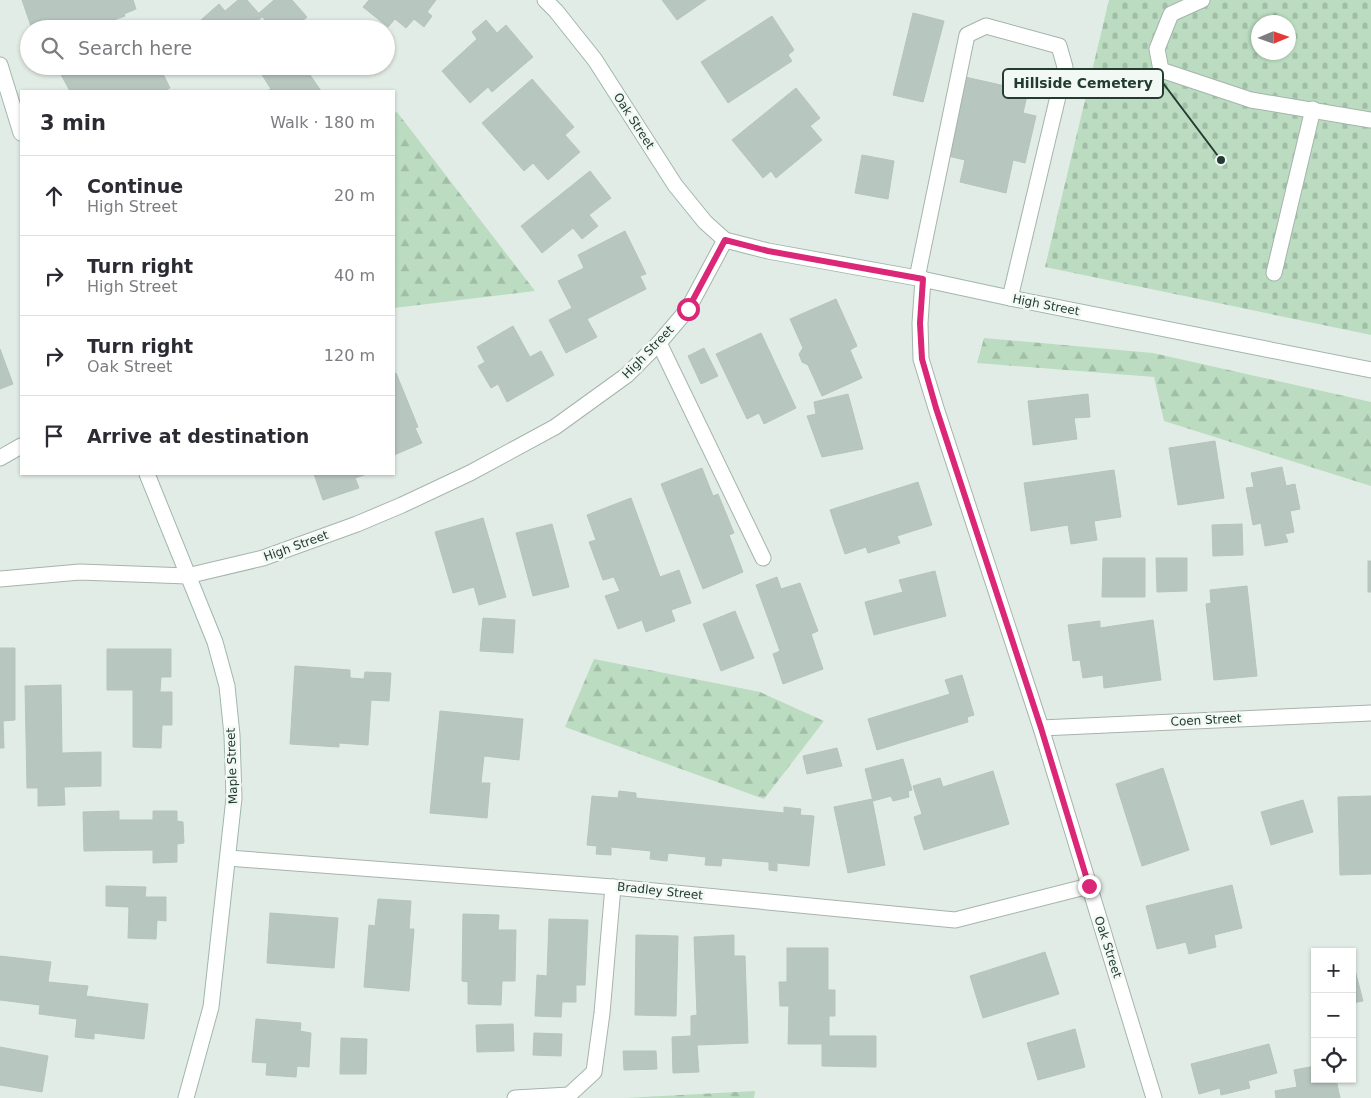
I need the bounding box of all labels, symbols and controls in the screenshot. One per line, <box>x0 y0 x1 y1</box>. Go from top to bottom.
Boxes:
north arrow <box>1251 15 1296 60</box>
search box <box>20 20 395 75</box>
icon: search <box>38 34 66 62</box>
text: Search here <box>78 37 192 59</box>
callout: Hillside Cemetery <box>1003 69 1163 98</box>
text: Hillside Cemetery <box>1013 75 1153 91</box>
street label: Oak Street <box>611 90 657 152</box>
text: 3 min <box>40 111 106 135</box>
text: Walk · 180 m <box>270 113 375 132</box>
text: Continue <box>87 175 183 197</box>
icon: ahead <box>40 182 68 210</box>
text: 20 m <box>334 186 375 205</box>
text: High Street <box>87 197 177 216</box>
text: Turn right <box>87 255 193 277</box>
icon: right <box>40 262 68 290</box>
text: 40 m <box>334 266 375 285</box>
text: High Street <box>87 277 177 296</box>
street label: High Street <box>1011 292 1081 318</box>
route start <box>677 298 700 321</box>
street label: High Street <box>619 323 677 381</box>
text: Turn right <box>87 335 193 357</box>
icon: right <box>40 342 68 370</box>
text: 120 m <box>324 346 375 365</box>
text: Oak Street <box>87 357 172 376</box>
icon: arrive <box>40 422 68 450</box>
text: Arrive at destination <box>87 425 309 447</box>
street label: High Street <box>262 528 331 564</box>
street label: Coen Street <box>1170 711 1242 729</box>
street label: Maple Street <box>224 727 240 804</box>
route end <box>1078 875 1101 898</box>
street label: Bradley Street <box>616 880 704 902</box>
street label: Oak Street <box>1091 914 1125 980</box>
map controls <box>1311 948 1356 1083</box>
button: + <box>1311 948 1356 993</box>
button: − <box>1311 993 1356 1038</box>
button: locate <box>1311 1038 1356 1083</box>

